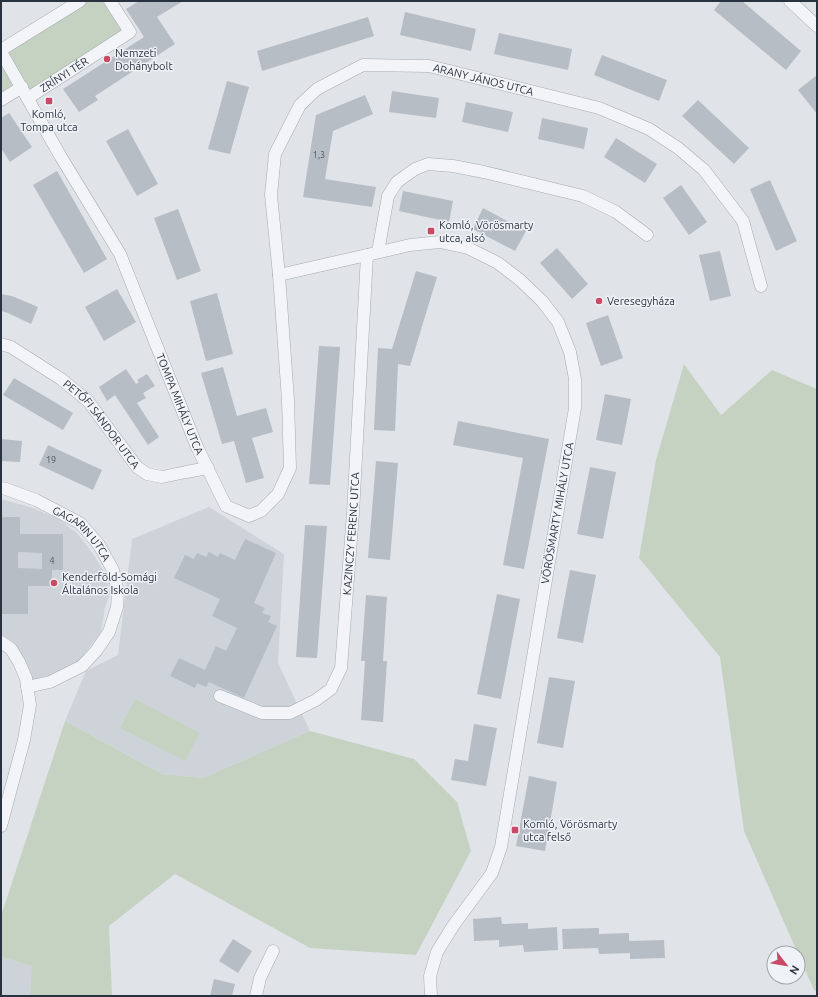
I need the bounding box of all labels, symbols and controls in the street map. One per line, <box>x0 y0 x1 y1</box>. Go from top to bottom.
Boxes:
place label: Nemzeti Dohánybolt <box>115 47 173 72</box>
marker: Nemzeti Dohánybolt <box>102 54 112 64</box>
street label: ZRÍNYI TÉR <box>38 55 90 95</box>
street label: ARANY JÁNOS UTCA <box>432 61 536 98</box>
marker: Komló, Tompa utca <box>44 96 54 106</box>
place label: Komló, Tompa utca <box>20 108 78 133</box>
house number: 1,3 <box>313 150 325 160</box>
place label: Komló, Vörösmarty utca, alsó <box>439 219 534 244</box>
marker: Komló, Vörösmarty utca, alsó <box>426 226 436 236</box>
place label: Veresegyháza <box>607 295 675 307</box>
marker: Veresegyháza <box>594 296 604 306</box>
street label: TOMPA MIHÁLY UTCA <box>154 352 206 457</box>
street label: PETŐFI SÁNDOR UTCA <box>61 377 143 472</box>
street label: VÖRÖSMARTY MIHÁLY UTCA <box>538 440 576 585</box>
house number: 19 <box>46 455 56 465</box>
street label: KAZINCZY FERENC UTCA <box>341 471 361 596</box>
street label: GAGARIN UTCA <box>51 504 113 564</box>
house number: 4 <box>49 556 55 566</box>
place label: Kenderföld-Somági Általános Iskola <box>62 571 157 596</box>
marker: Kenderföld-Somági Általános Iskola <box>49 578 59 588</box>
place label: Komló, Vörösmarty utca felső <box>523 818 618 843</box>
marker: Komló, Vörösmarty utca felső <box>510 825 520 835</box>
north arrow <box>766 945 806 985</box>
text: N <box>787 964 802 977</box>

